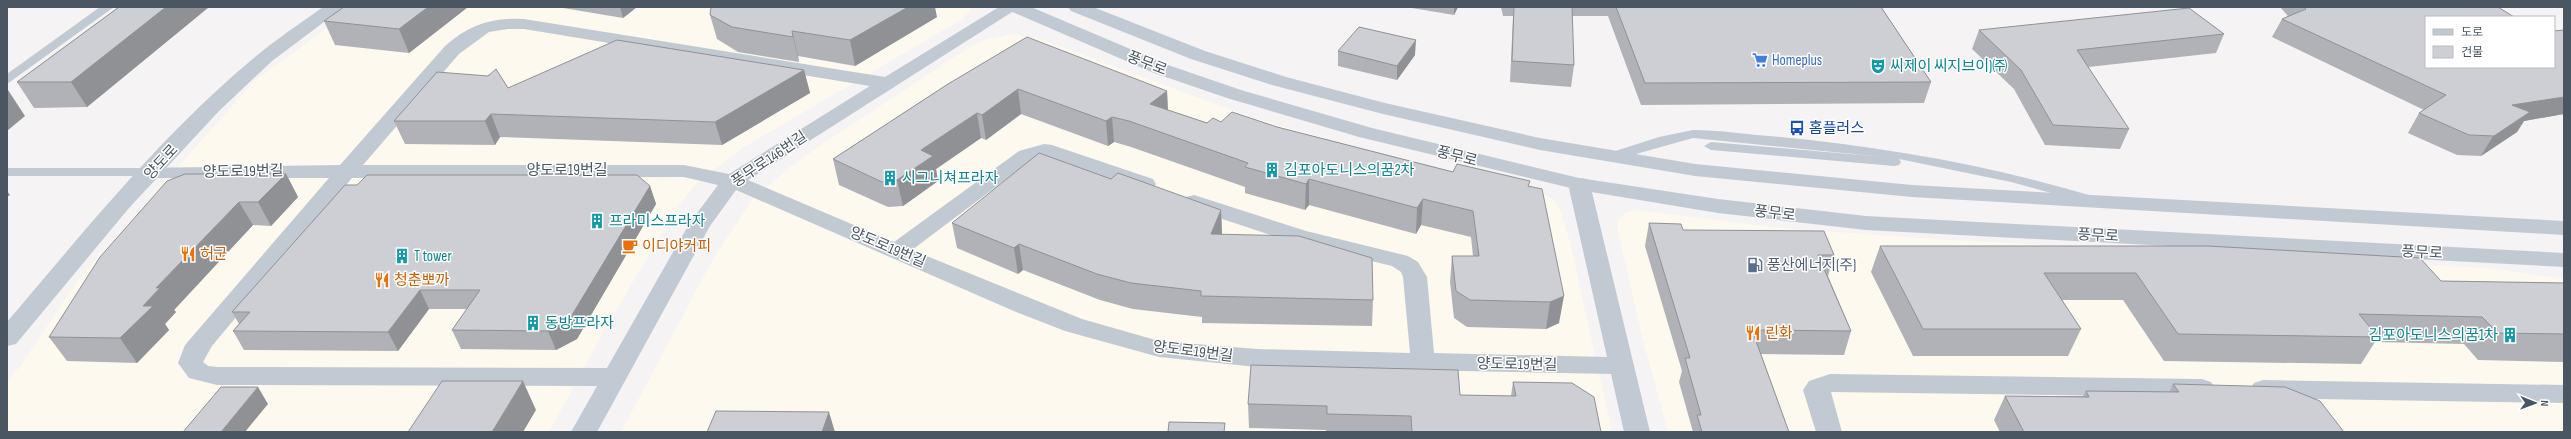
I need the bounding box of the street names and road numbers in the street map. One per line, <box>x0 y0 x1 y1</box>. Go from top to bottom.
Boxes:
street label: 풍무로 <box>1124 47 1170 80</box>
street label: 풍무로146번길 <box>728 127 811 192</box>
street label: 양도로 <box>140 141 182 184</box>
street label: 풍무로 <box>1434 142 1479 171</box>
street label: 양도로19번길 <box>202 161 284 182</box>
street label: 양도로19번길 <box>527 161 607 180</box>
street label: 풍무로 <box>1753 202 1797 225</box>
street label: 양도로19번길 <box>847 223 929 272</box>
street label: 풍무로 <box>2077 225 2119 246</box>
street label: 풍무로 <box>2401 242 2443 263</box>
street label: 양도로19번길 <box>1152 337 1234 366</box>
street label: 양도로19번길 <box>1476 354 1558 375</box>

